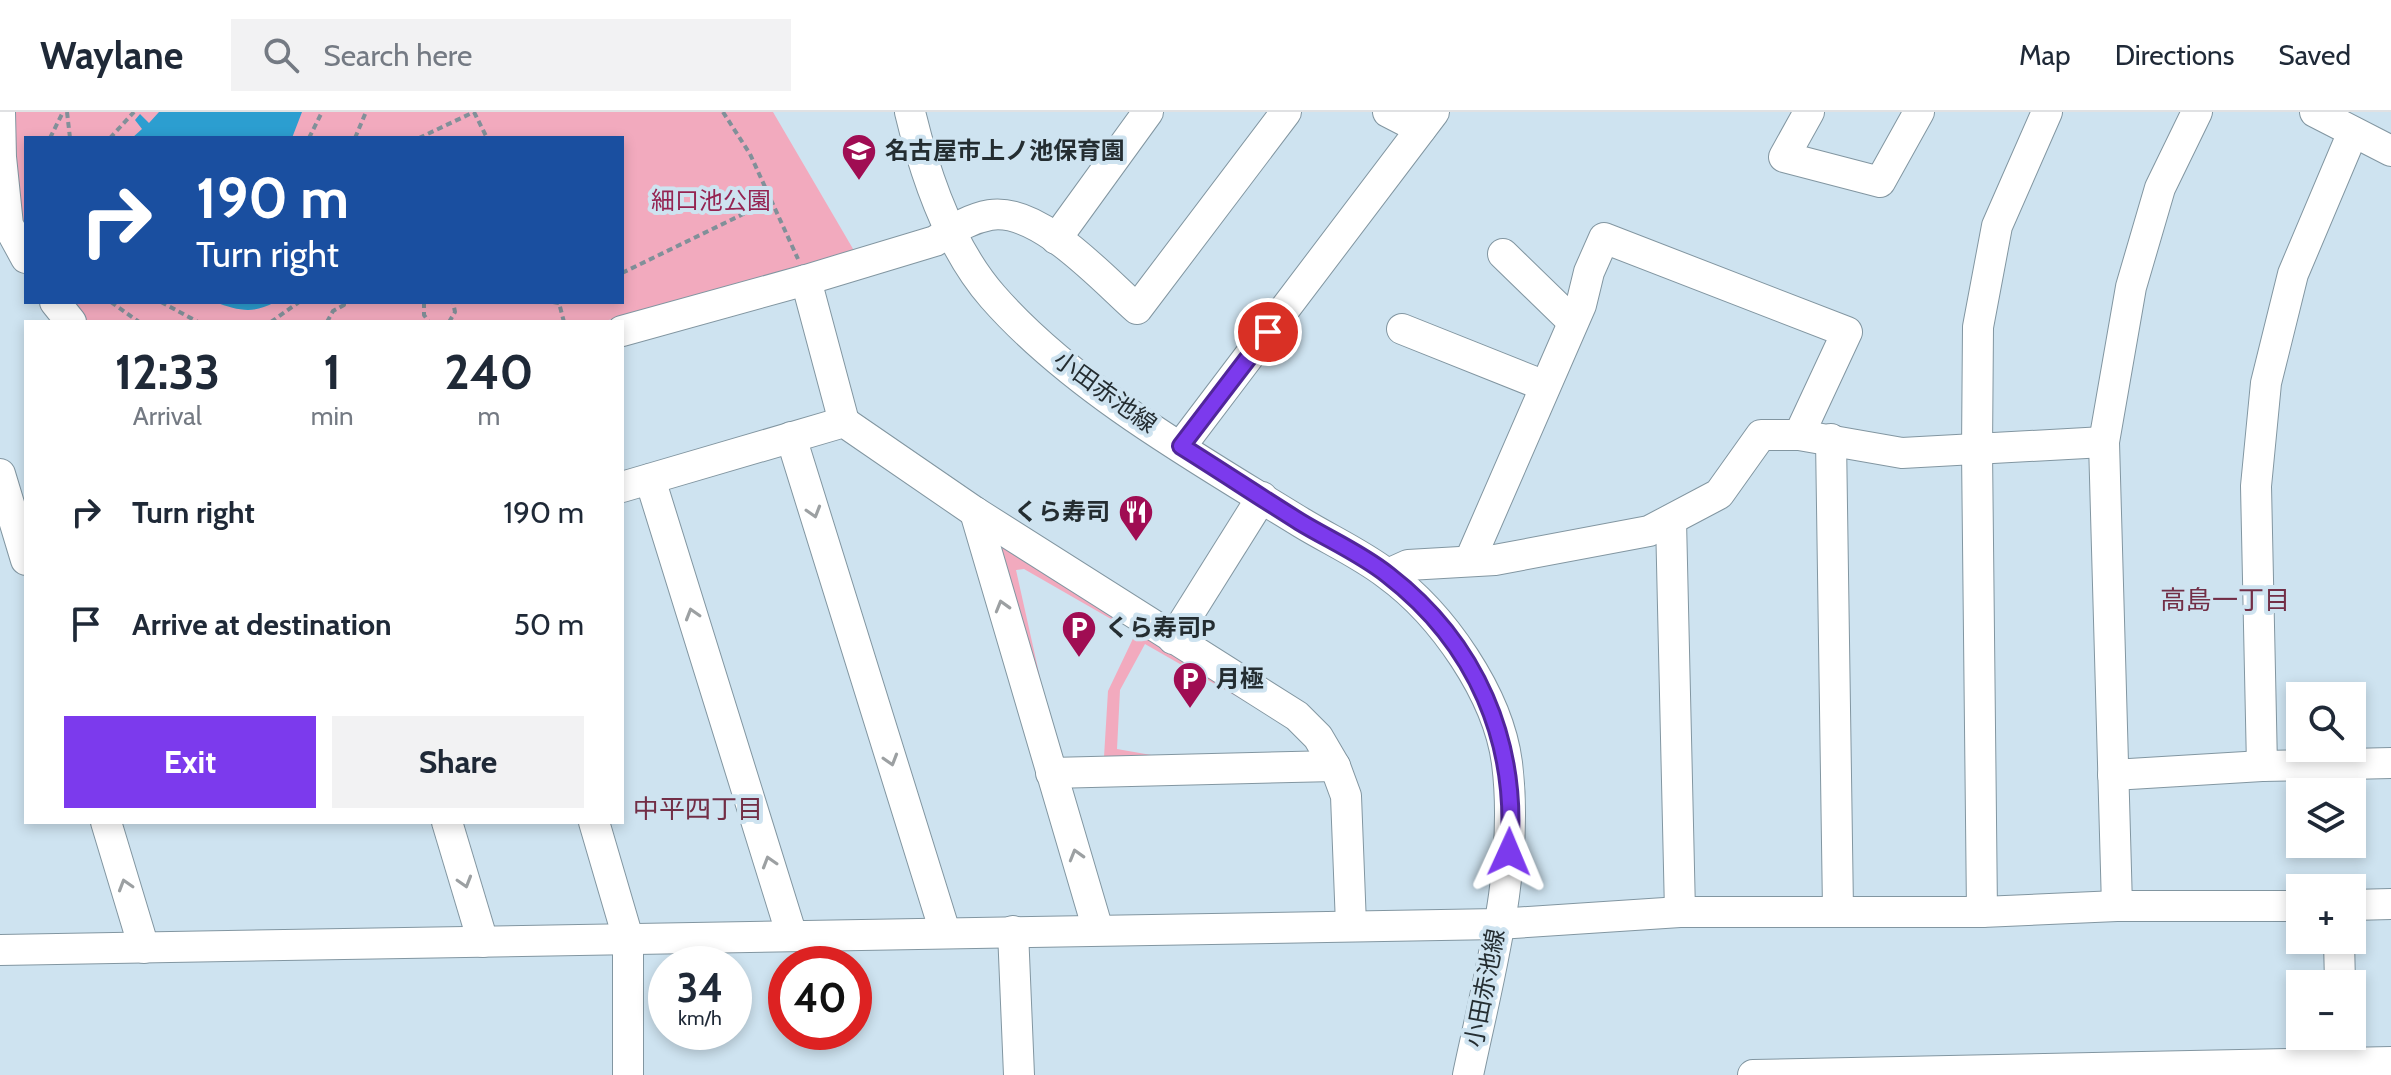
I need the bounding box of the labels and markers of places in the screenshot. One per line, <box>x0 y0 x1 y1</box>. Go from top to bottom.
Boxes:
school or university icon: 名古屋市上ノ池保育園 <box>840 132 878 182</box>
place label: 名古屋市上ノ池保育園 <box>885 136 1125 165</box>
pin <box>1234 298 1302 366</box>
restaurant icon: くら寿司 <box>1117 493 1155 543</box>
place label: くら寿司 <box>1014 497 1110 526</box>
parking icon: くら寿司P <box>1060 609 1098 659</box>
place label: くら寿司P <box>1105 613 1215 642</box>
parking icon: 月極 <box>1171 660 1209 710</box>
place label: 月極 <box>1216 664 1264 693</box>

